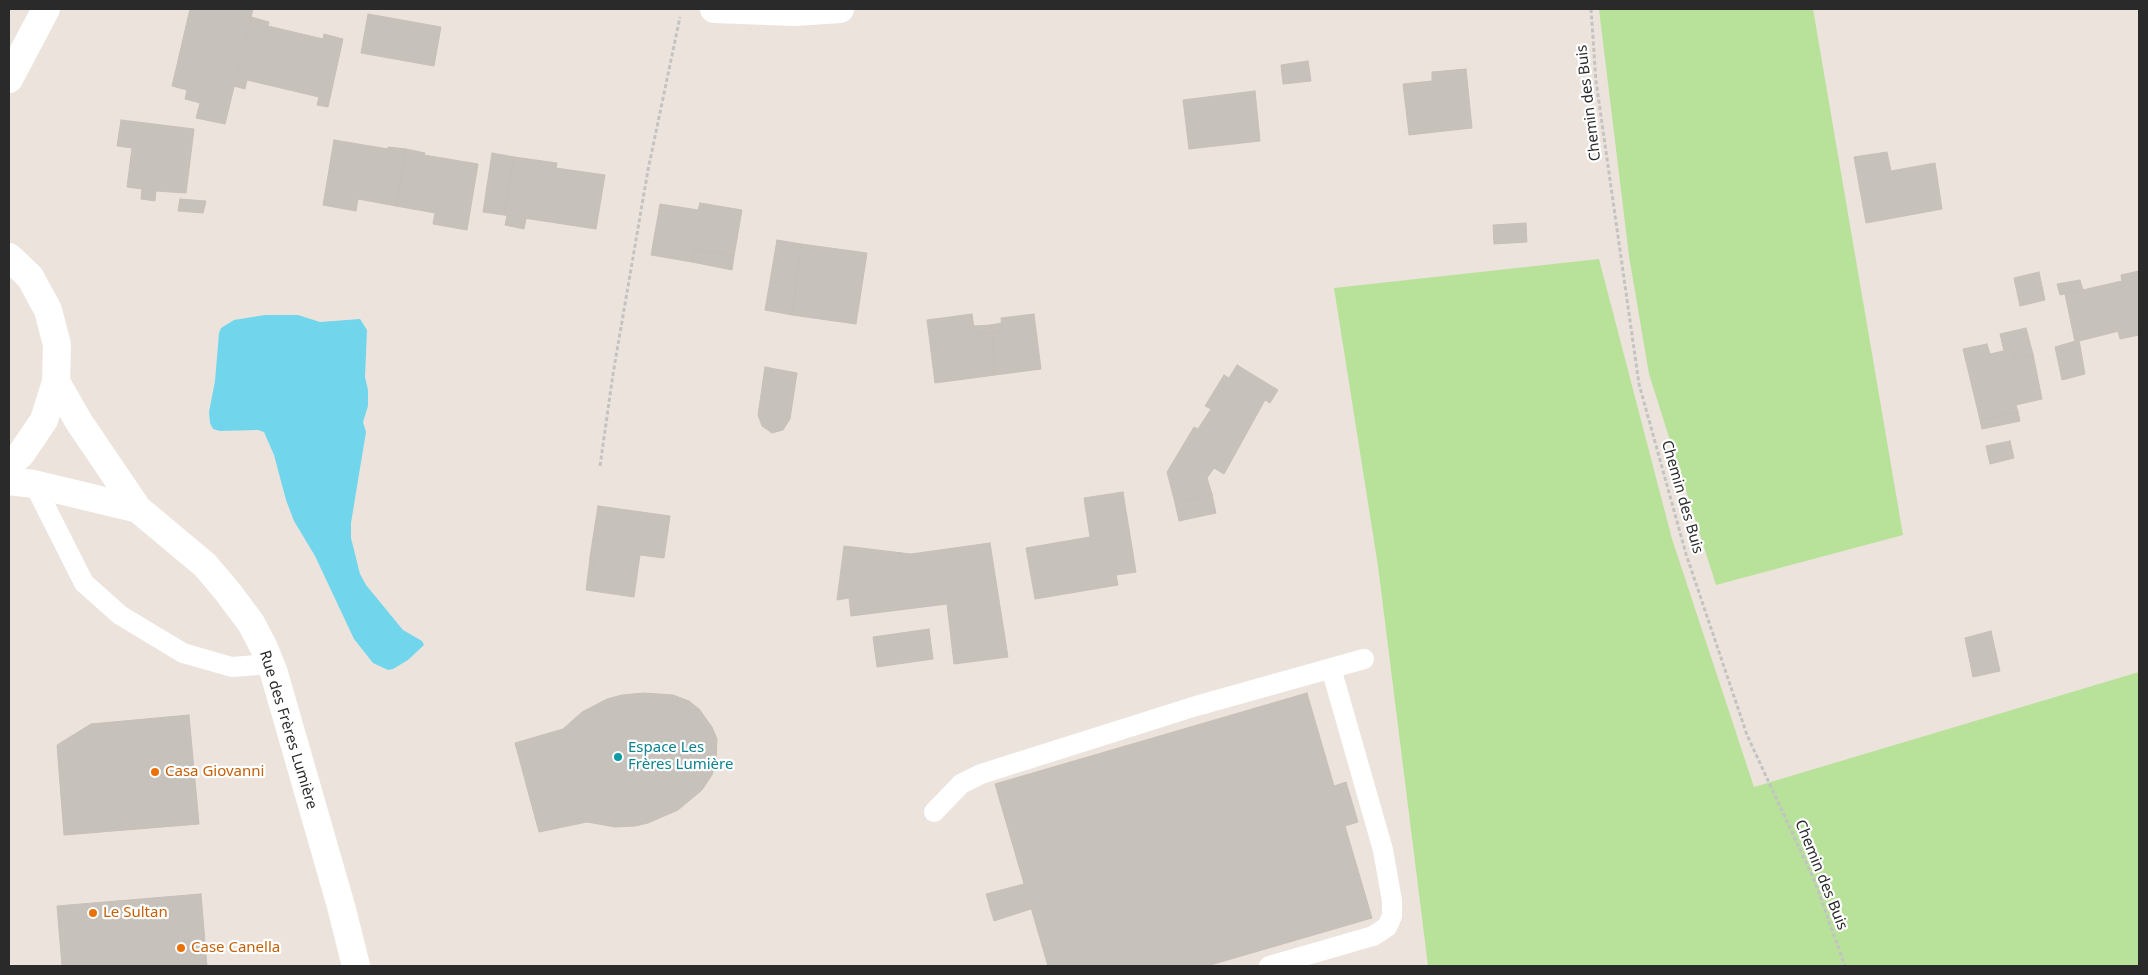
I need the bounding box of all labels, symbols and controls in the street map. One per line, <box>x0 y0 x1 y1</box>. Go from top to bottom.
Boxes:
street label: Chemin des Buis <box>1573 44 1605 162</box>
street label: Chemin des Buis <box>1657 438 1707 556</box>
street label: Rue des Frères Lumière <box>255 648 321 812</box>
place label: Espace Les Frères Lumière <box>628 739 733 774</box>
marker: Espace Les Frères Lumière <box>612 751 624 763</box>
place label: Casa Giovanni <box>165 763 264 781</box>
marker: Casa Giovanni <box>149 766 161 778</box>
street label: Chemin des Buis <box>1791 817 1851 933</box>
place label: Le Sultan <box>103 904 168 922</box>
marker: Le Sultan <box>87 907 99 919</box>
place label: Case Canella <box>191 939 280 957</box>
marker: Case Canella <box>175 942 187 954</box>

